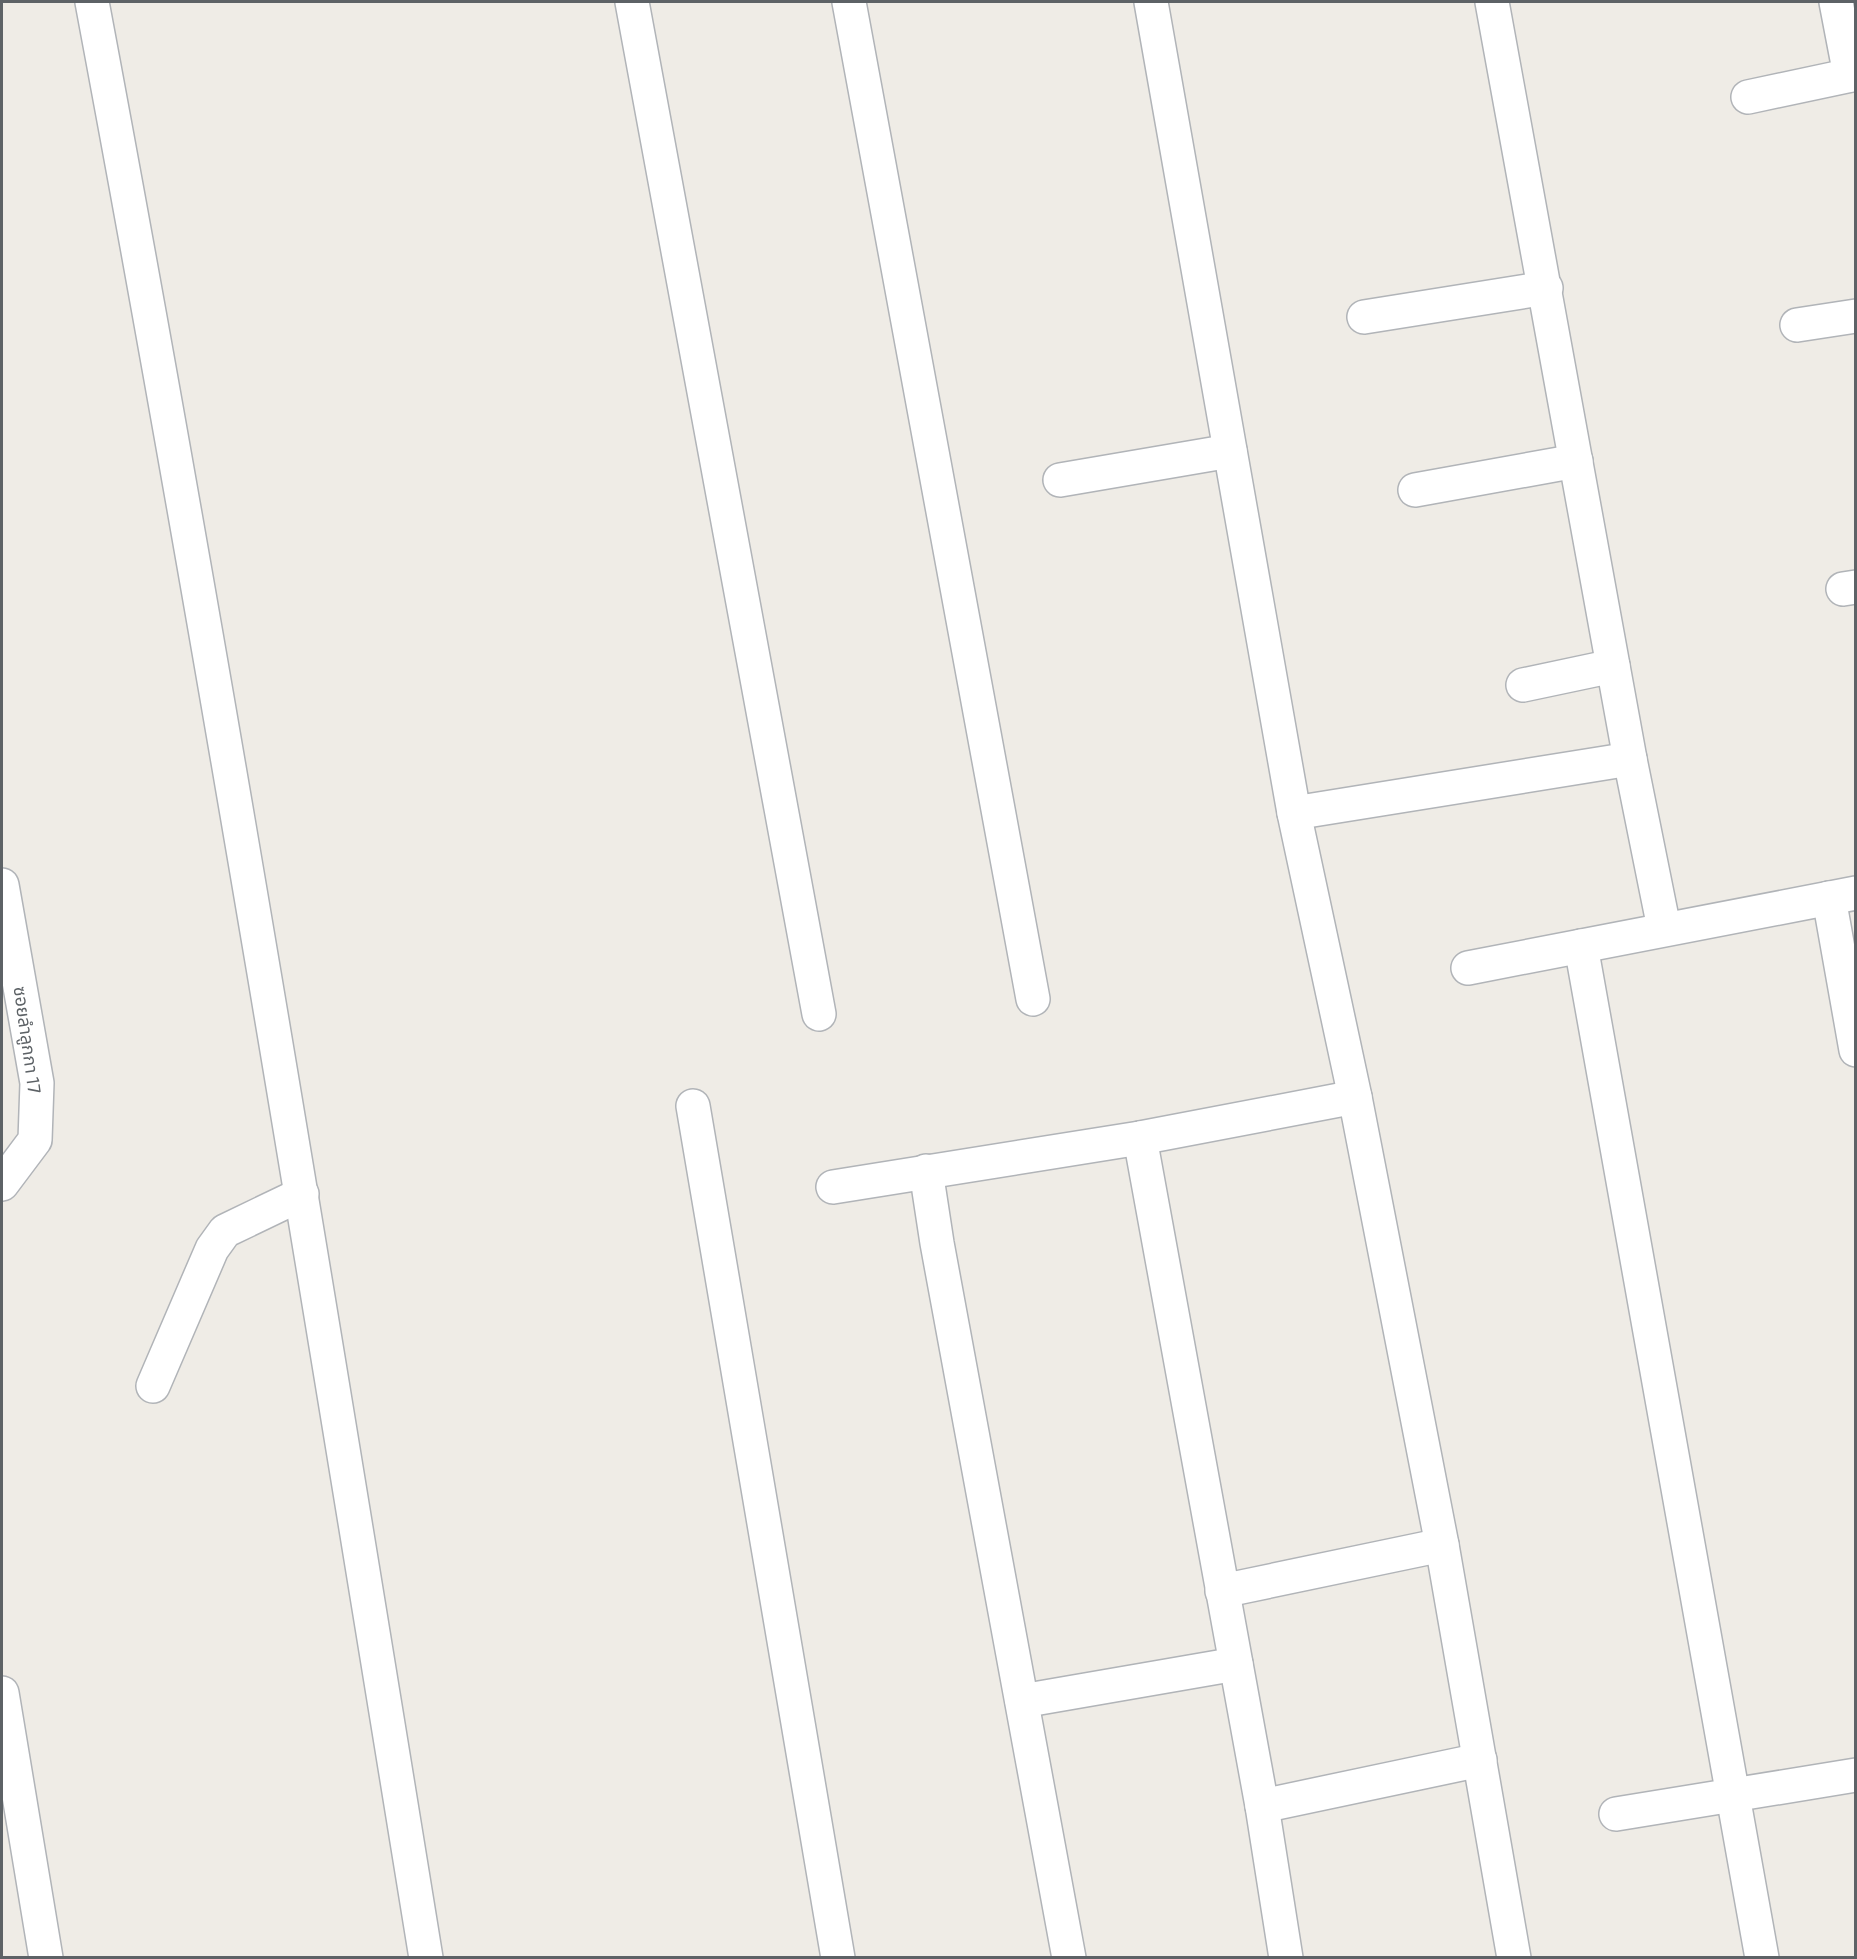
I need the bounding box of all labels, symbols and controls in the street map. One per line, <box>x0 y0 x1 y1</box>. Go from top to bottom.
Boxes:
street label: ซอยลำลูกกา 17 <box>8 985 46 1095</box>

